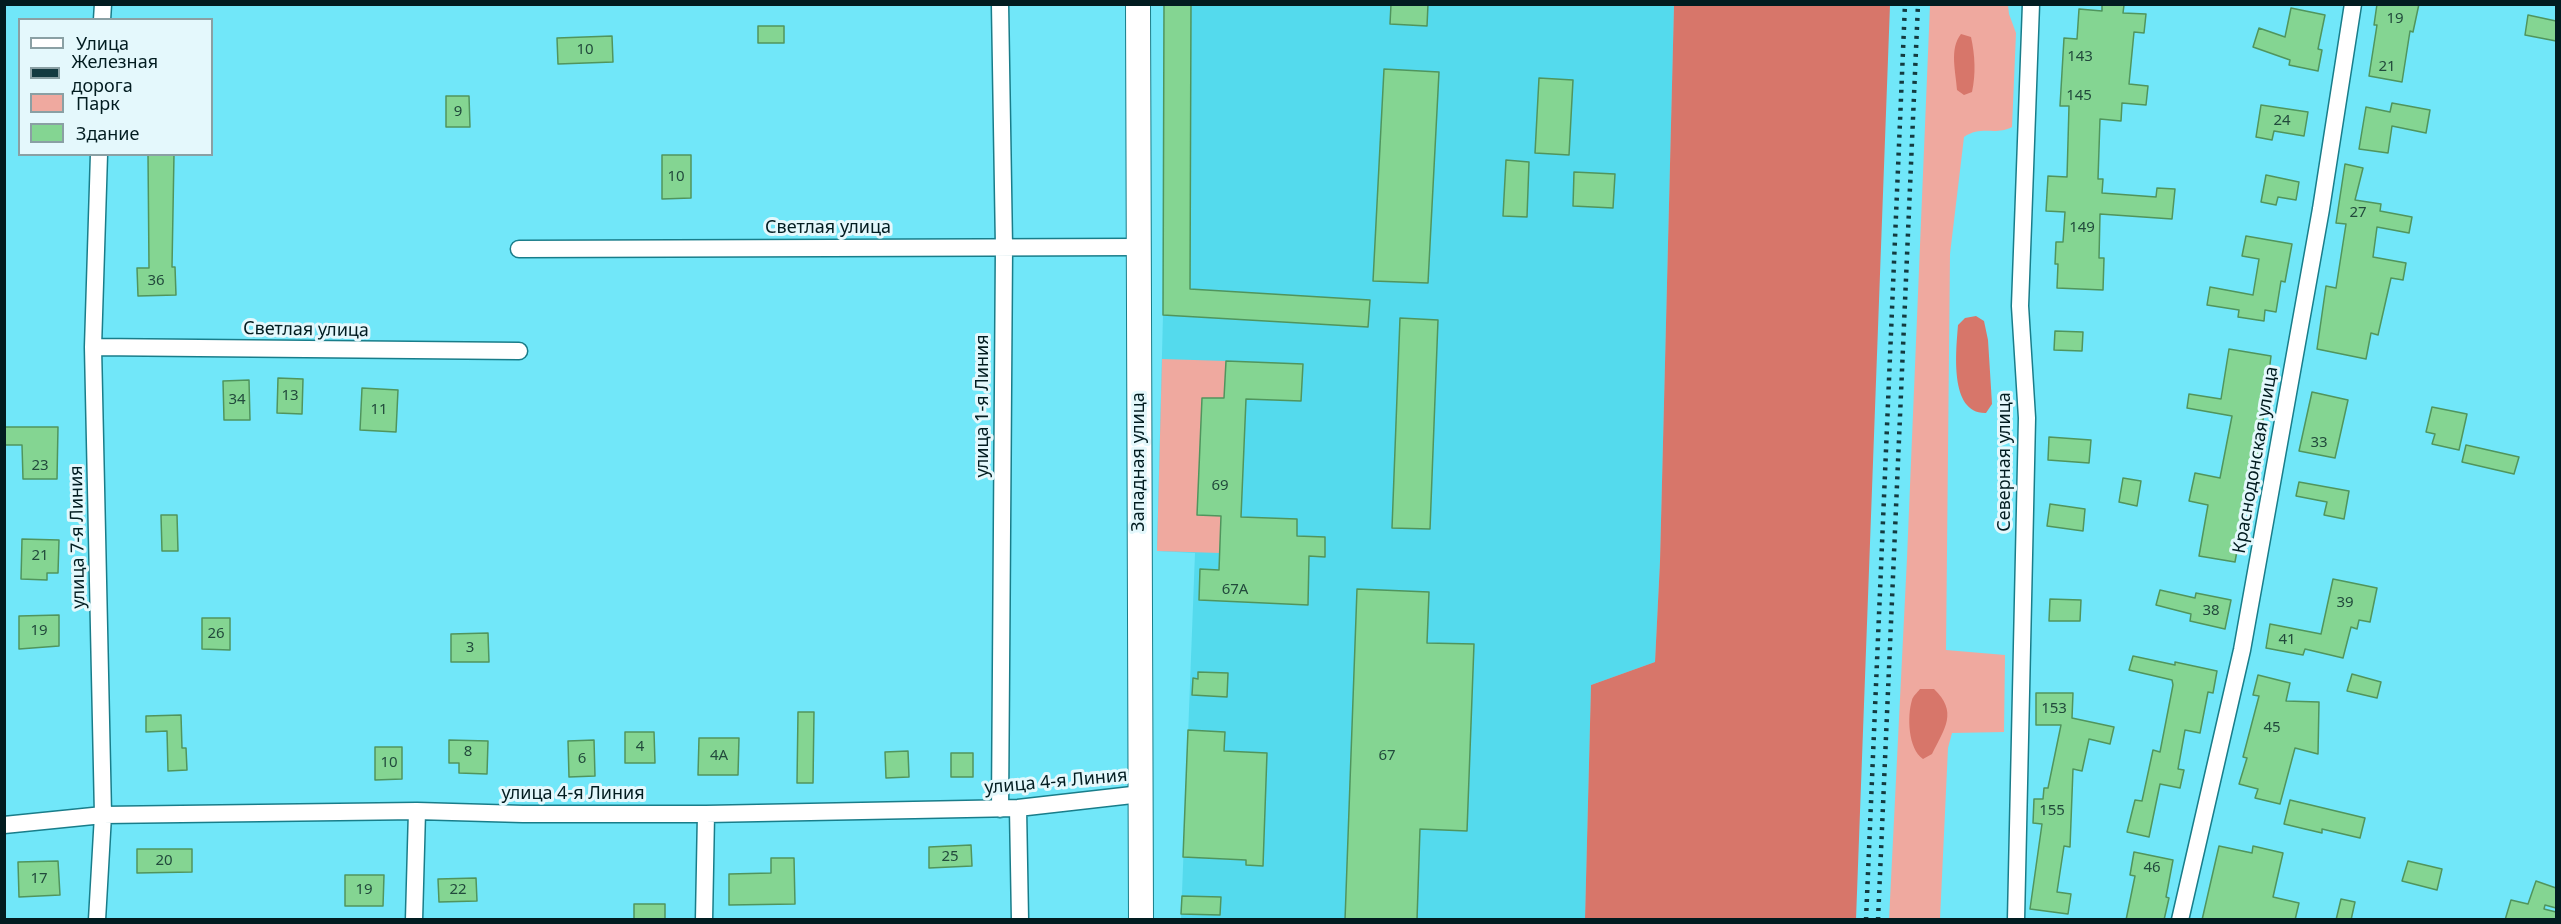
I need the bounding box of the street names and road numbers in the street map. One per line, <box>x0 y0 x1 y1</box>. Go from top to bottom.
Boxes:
street label: Светлая улица <box>765 217 891 239</box>
street label: Светлая улица <box>243 318 369 342</box>
street label: улица 1-я Линия <box>972 334 994 478</box>
street label: Краснодонская улица <box>2229 365 2283 555</box>
street label: Западная улица <box>1128 392 1150 532</box>
street label: Северная улица <box>1994 392 2016 532</box>
street label: улица 7-я Линия <box>66 465 90 609</box>
street label: улица 4-я Линия <box>984 765 1128 799</box>
street label: улица 4-я Линия <box>501 783 645 805</box>

